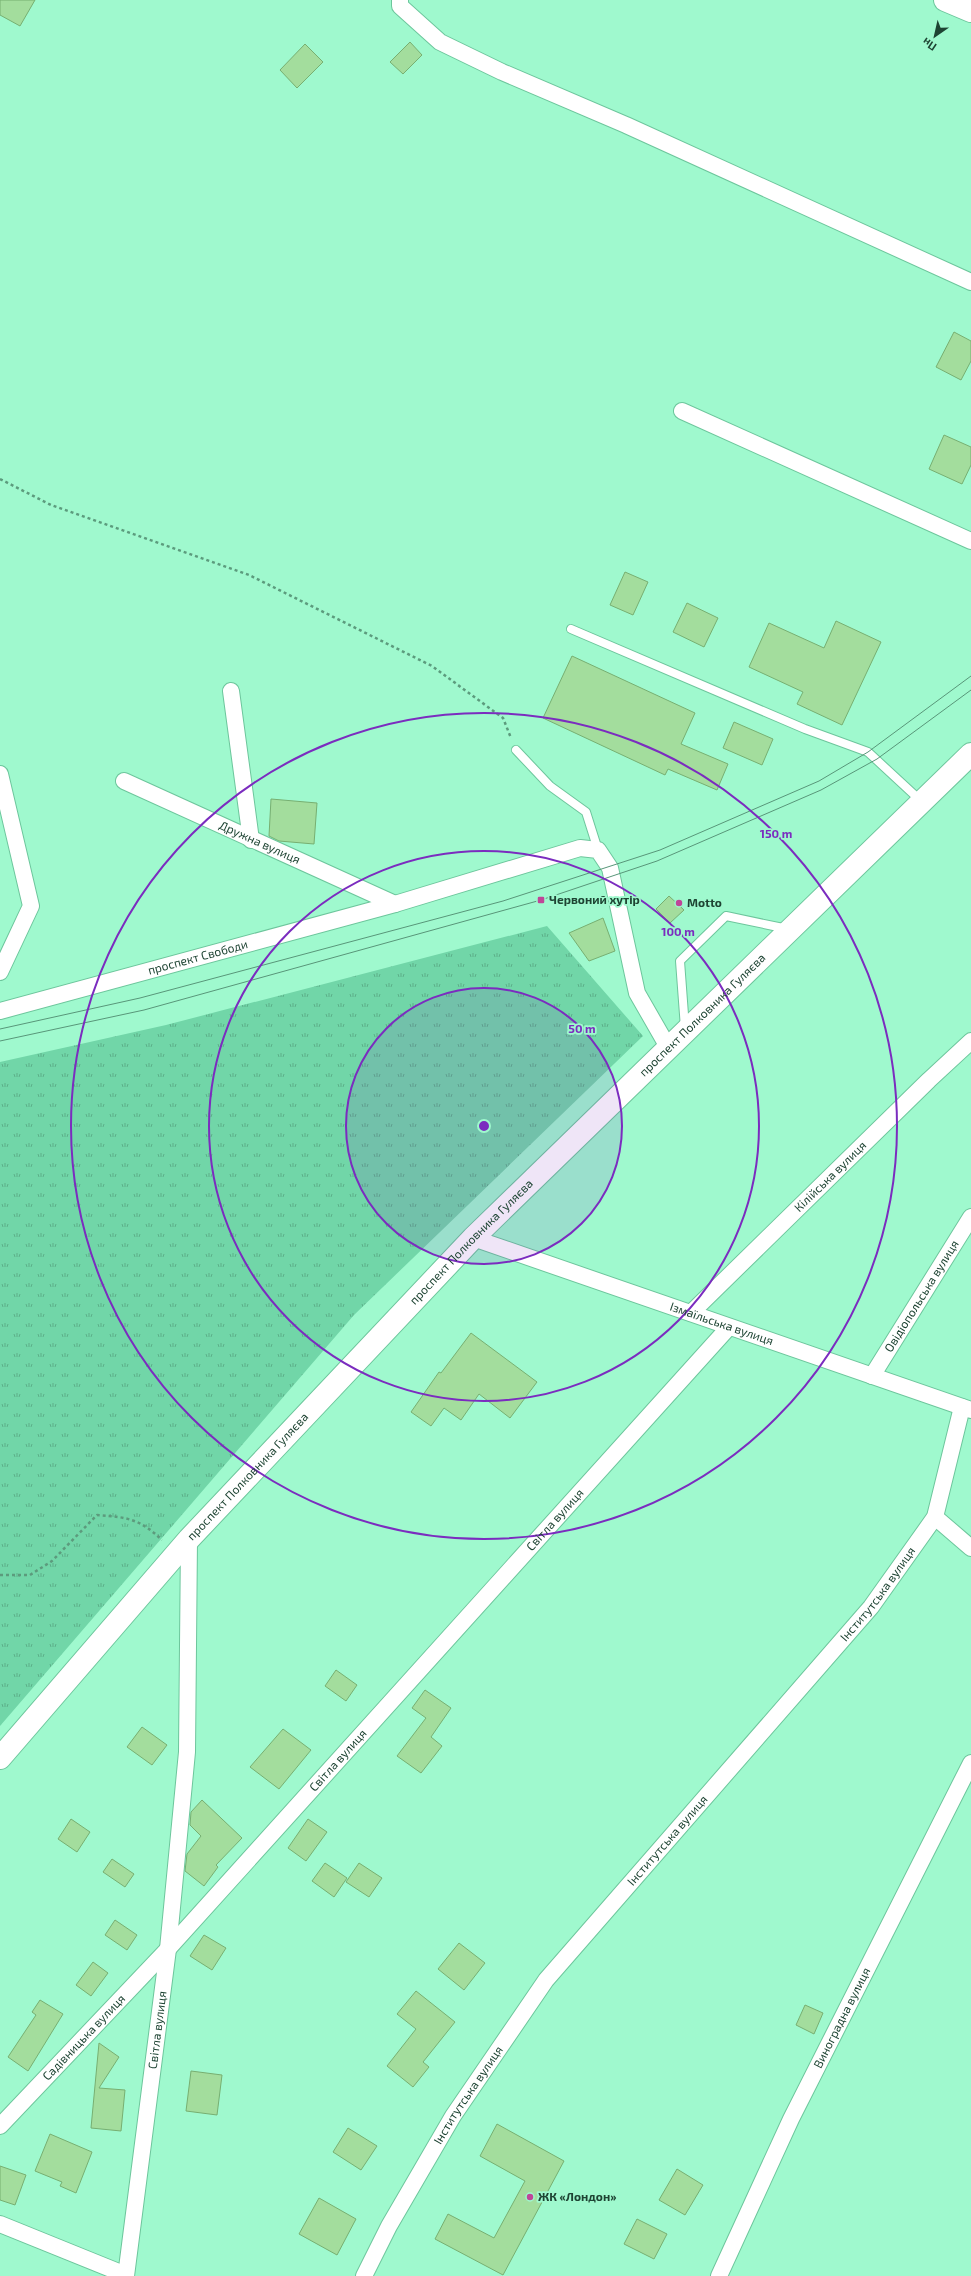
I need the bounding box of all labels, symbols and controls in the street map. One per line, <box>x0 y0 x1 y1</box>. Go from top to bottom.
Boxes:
north arrow <box>915 16 955 56</box>
text: Пн <box>920 35 939 54</box>
street label: Дружна вулиця <box>217 817 303 866</box>
text: 150 m <box>760 826 792 840</box>
place label: Червоний хутір <box>549 892 640 906</box>
marker: Червоний хутір <box>536 895 546 905</box>
place label: Motto <box>687 895 722 909</box>
marker: Motto <box>674 898 684 908</box>
text: 100 m <box>661 924 695 938</box>
street label: проспект Свободи <box>146 936 249 977</box>
street label: проспект Полковника Гуляєва <box>636 950 768 1079</box>
text: 50 m <box>568 1021 596 1035</box>
centre of rings <box>477 1119 491 1133</box>
street label: Кілійська вулиця <box>791 1138 868 1214</box>
street label: проспект Полковника Гуляєва <box>406 1176 535 1307</box>
street label: Овідіопольська вулиця <box>881 1237 961 1354</box>
street label: Ізмаїльська вулиця <box>668 1299 776 1347</box>
street label: проспект Полковника Гуляєва <box>184 1409 311 1543</box>
street label: Світла вулиця <box>523 1485 586 1553</box>
street label: Інститутська вулиця <box>837 1544 918 1643</box>
street label: Світла вулиця <box>306 1726 369 1794</box>
street label: Інститутська вулиця <box>624 1792 710 1888</box>
street label: Виноградна вулиця <box>810 1965 872 2070</box>
street label: Світла вулиця <box>145 1990 169 2070</box>
street label: Садівницька вулиця <box>39 1991 127 2083</box>
street label: Інститутська вулиця <box>430 2043 505 2146</box>
place label: ЖК «Лондон» <box>538 2189 616 2203</box>
marker: ЖК «Лондон» <box>525 2192 535 2202</box>

